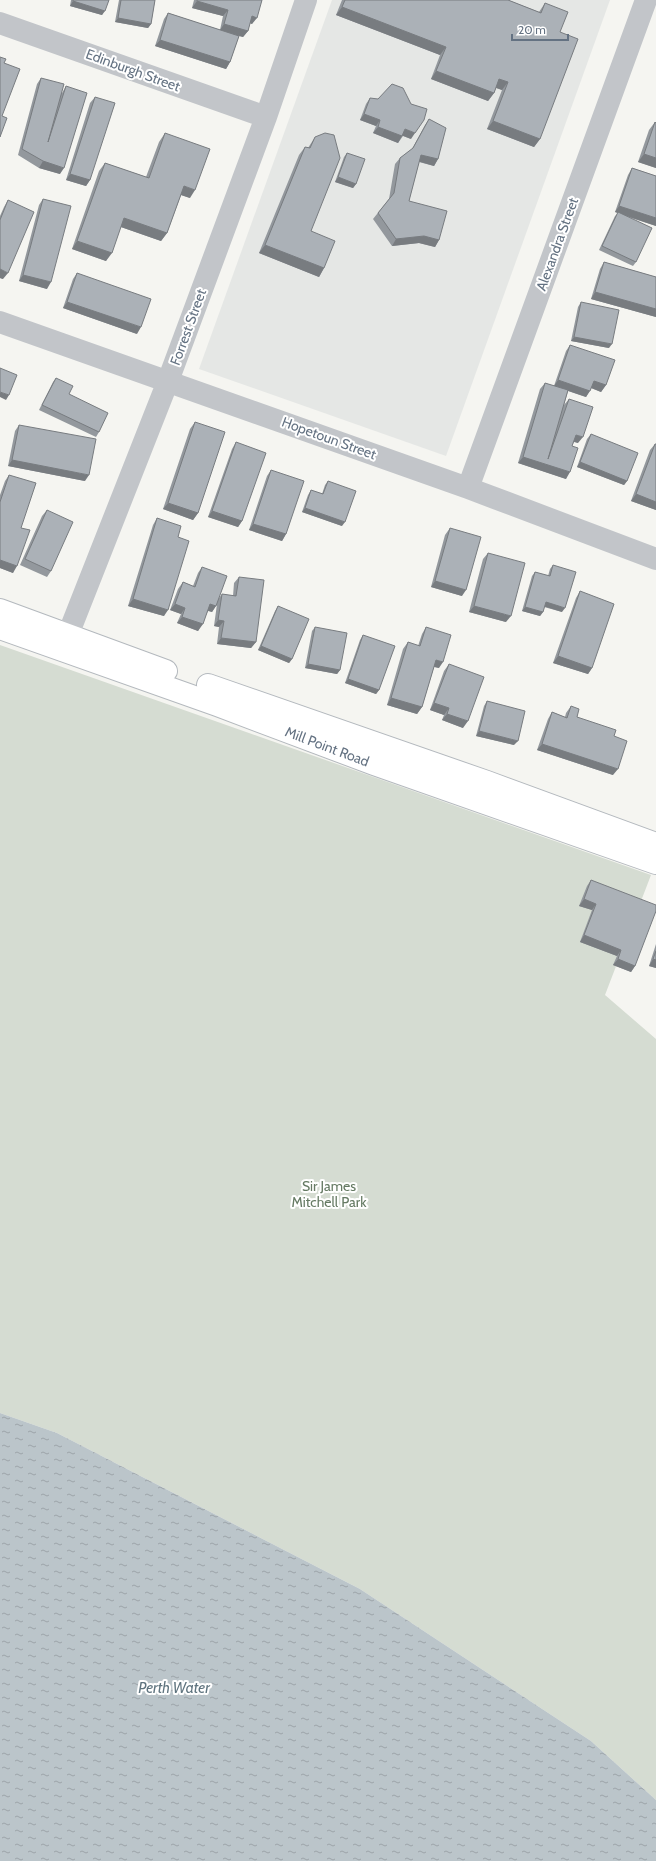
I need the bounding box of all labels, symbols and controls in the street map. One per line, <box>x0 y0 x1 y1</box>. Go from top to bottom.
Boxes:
scale bar <box>512 16 568 42</box>
text: 20 m <box>518 22 546 37</box>
street label: Edinburgh Street <box>83 45 183 96</box>
street label: Alexandra Street <box>532 195 582 293</box>
street label: Forrest Street <box>166 286 210 368</box>
street label: Hopetoun Street <box>279 413 379 463</box>
street label: Mill Point Road <box>283 722 372 770</box>
park label: Sir James Mitchell Park <box>292 1177 367 1211</box>
water label: Perth Water <box>138 1679 211 1697</box>

